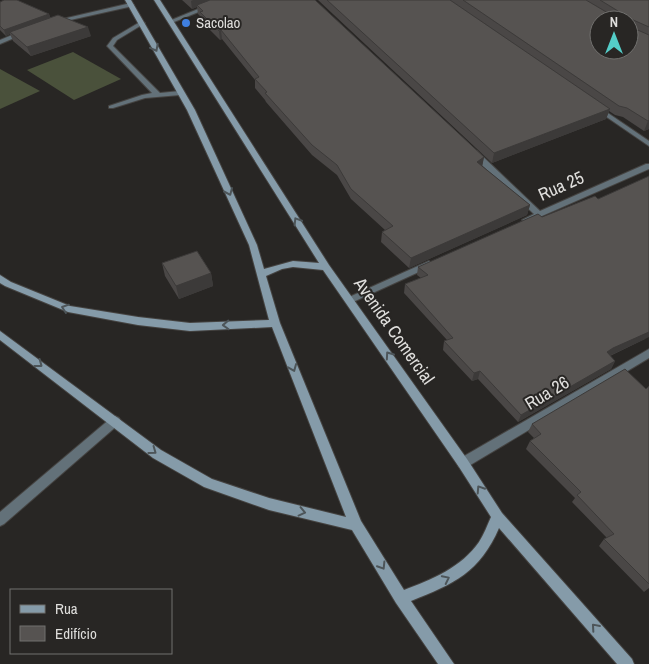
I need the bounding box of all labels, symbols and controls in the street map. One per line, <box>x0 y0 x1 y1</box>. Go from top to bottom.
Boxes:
north arrow <box>589 10 639 60</box>
place label: Sacolao <box>196 12 241 33</box>
text: N <box>610 13 618 31</box>
marker: Sacolao <box>180 17 192 29</box>
one-way arrow <box>149 42 159 51</box>
street label: Rua 25 <box>534 164 588 207</box>
one-way arrow <box>223 187 233 196</box>
one-way arrow <box>294 217 304 226</box>
street label: Avenida Comercial <box>348 271 441 389</box>
one-way arrow <box>61 303 70 313</box>
one-way arrow <box>222 320 230 331</box>
one-way arrow <box>386 351 395 361</box>
one-way arrow <box>33 359 42 367</box>
one-way arrow <box>287 363 297 372</box>
street label: Rua 26 <box>520 370 574 416</box>
one-way arrow <box>147 445 157 454</box>
one-way arrow <box>477 486 486 495</box>
one-way arrow <box>298 506 307 517</box>
one-way arrow <box>375 561 385 570</box>
one-way arrow <box>441 575 450 585</box>
legend <box>10 589 172 654</box>
text: Rua <box>55 598 78 619</box>
text: Edifício <box>55 623 97 644</box>
one-way arrow <box>592 624 601 633</box>

